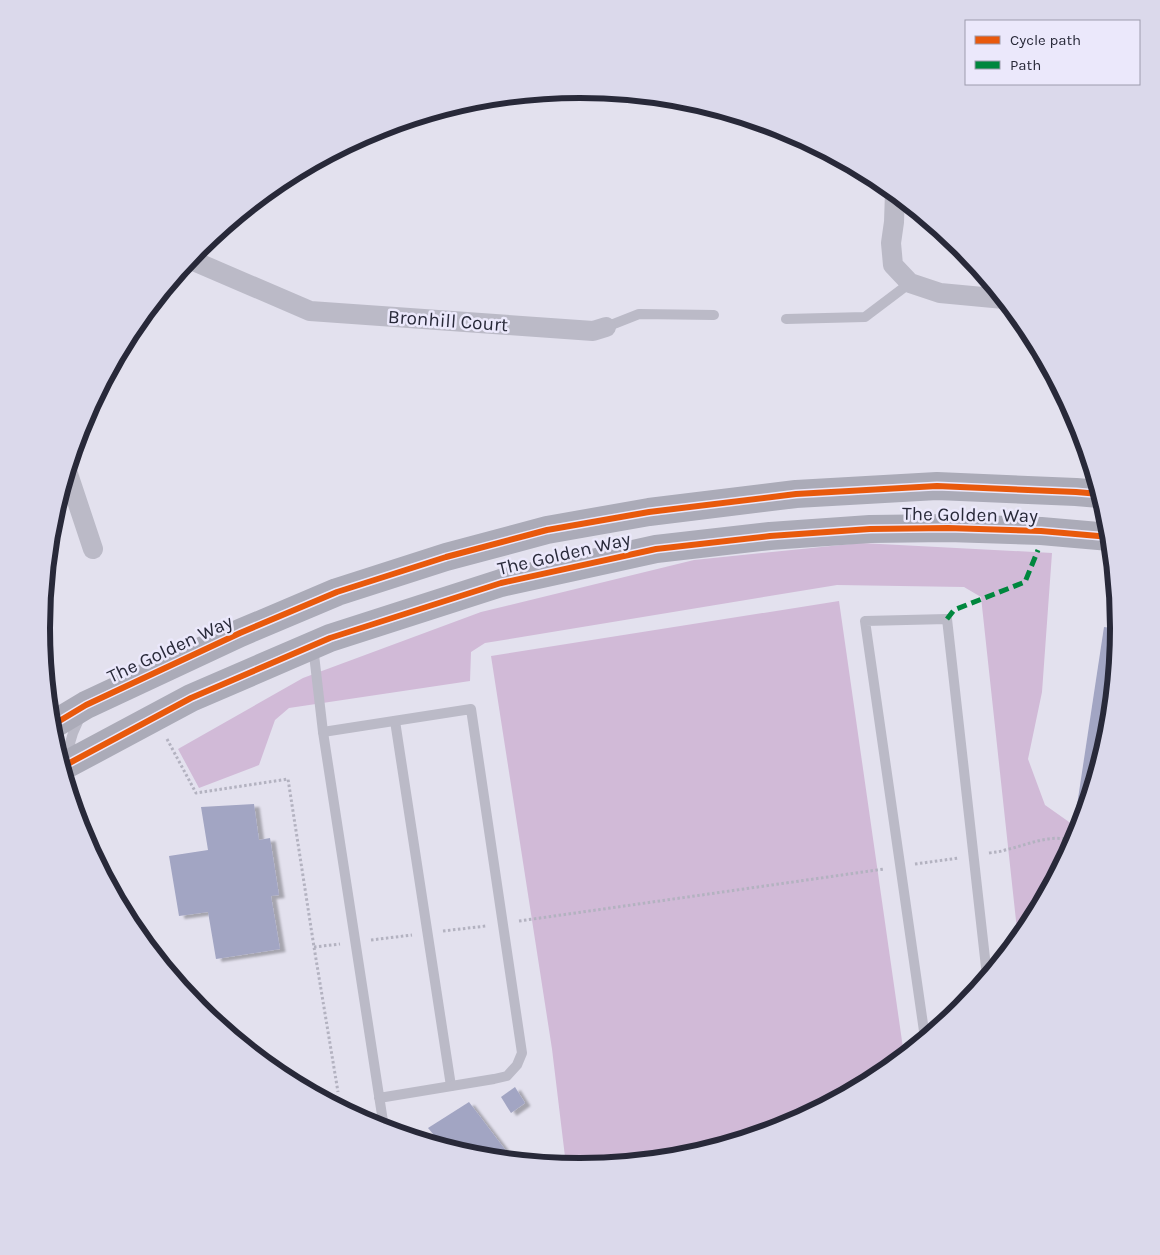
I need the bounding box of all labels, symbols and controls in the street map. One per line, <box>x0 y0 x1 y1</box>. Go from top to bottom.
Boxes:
legend <box>965 20 1140 85</box>
text: Cycle path <box>1010 31 1081 49</box>
text: Path <box>1010 56 1041 74</box>
street label: Bronhill Court <box>387 306 509 336</box>
street label: The Golden Way <box>902 503 1038 527</box>
street label: The Golden Way <box>495 528 633 580</box>
street label: The Golden Way <box>104 610 236 688</box>

